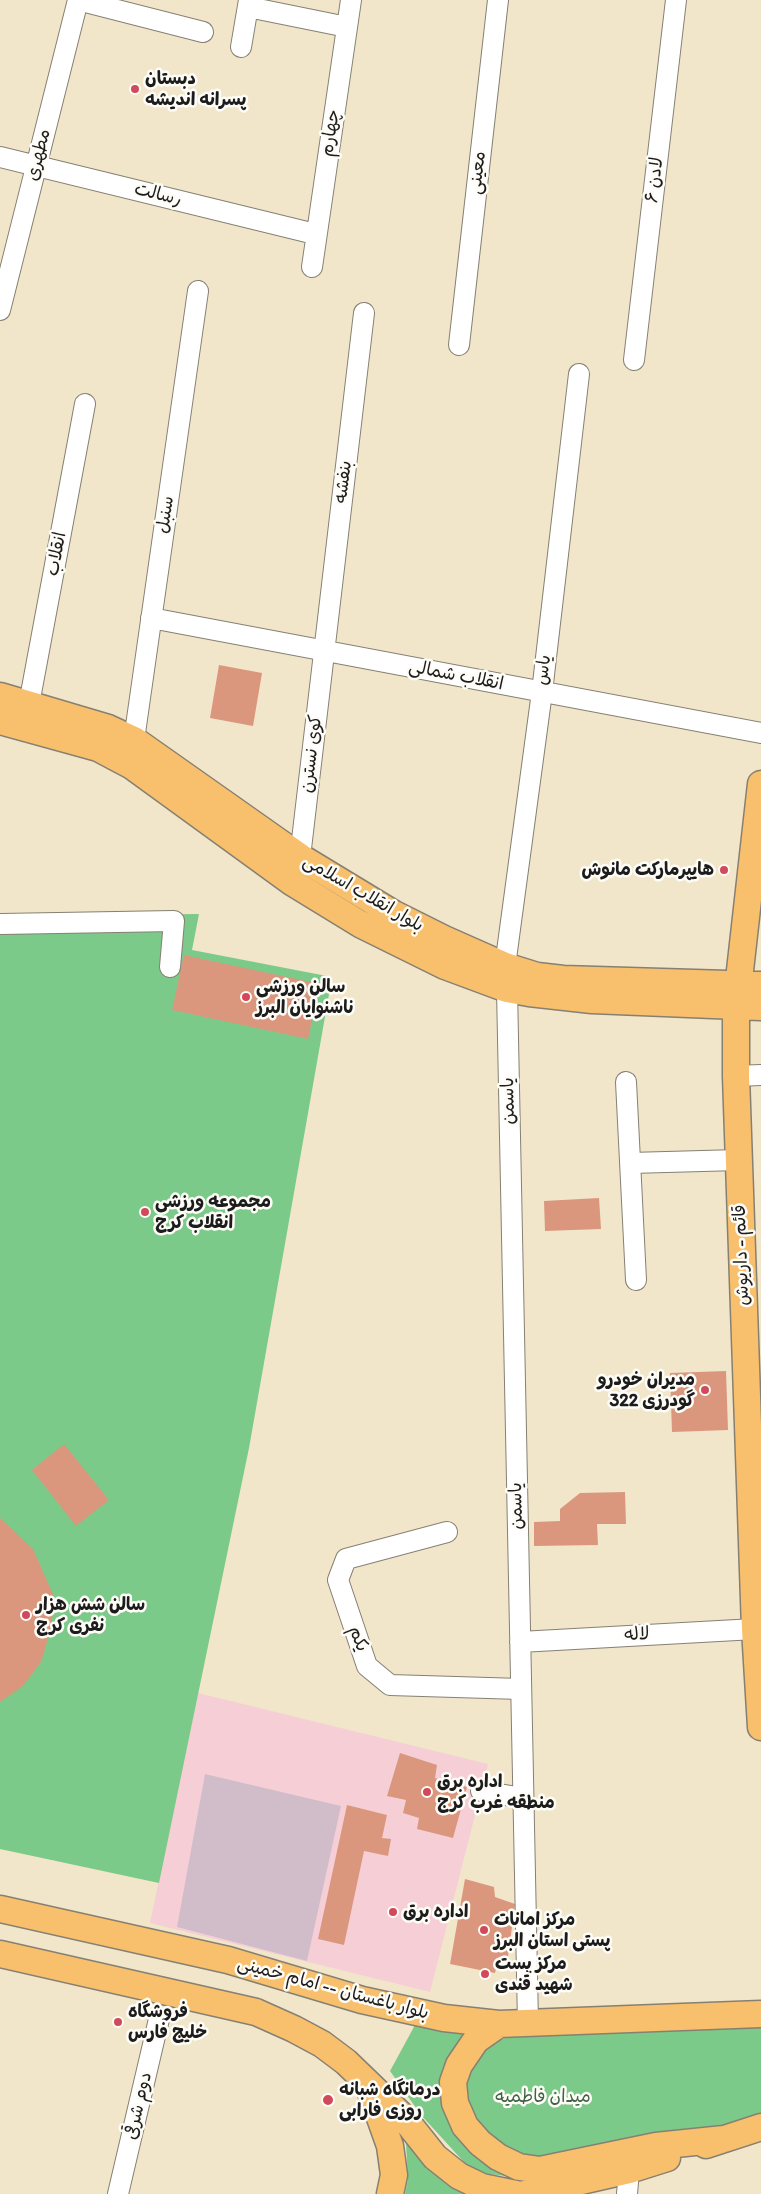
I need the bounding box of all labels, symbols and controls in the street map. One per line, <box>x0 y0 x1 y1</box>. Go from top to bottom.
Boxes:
place label: دبستان پسرانه اندیشه <box>145 68 246 110</box>
marker: دبستان پسرانه اندیشه <box>129 83 141 95</box>
street label: چهارم <box>317 108 345 158</box>
street label: مطهری <box>22 127 56 183</box>
street label: معینی <box>465 150 491 196</box>
street label: لادن ۶ <box>641 156 669 204</box>
street label: رسالت <box>132 179 184 211</box>
street label: بنفشه <box>331 459 357 505</box>
street label: سنبل <box>153 495 179 535</box>
street label: انقلاب <box>42 530 72 578</box>
street label: یاس <box>531 654 557 686</box>
street label: انقلاب شمالی <box>407 656 505 696</box>
street label: کوی نسترن <box>297 714 327 794</box>
street label: بلوار انقلاب اسلامی <box>299 851 427 937</box>
place label: هایپرمارکت مانوش <box>581 859 714 881</box>
marker: هایپرمارکت مانوش <box>718 864 730 876</box>
place label: سالن ورزشی ناشنوایان البرز <box>256 976 353 1019</box>
marker: سالن ورزشی ناشنوایان البرز <box>240 991 252 1003</box>
street label: یاسمن <box>498 1077 520 1125</box>
place label: مجموعه ورزشی انقلاب کرج <box>155 1191 271 1234</box>
street label: قائم - داریوش <box>729 1204 755 1306</box>
marker: مجموعه ورزشی انقلاب کرج <box>139 1206 151 1218</box>
place label: مدیران خودرو گودرزی 322 <box>597 1369 695 1412</box>
marker: مدیران خودرو گودرزی 322 <box>699 1384 711 1396</box>
street label: یاسمن <box>506 1482 528 1530</box>
place label: سالن شش هزار نفری کرج <box>36 1594 145 1636</box>
marker: سالن شش هزار نفری کرج <box>20 1609 32 1621</box>
street label: یکم <box>344 1623 372 1655</box>
street label: لاله <box>624 1624 650 1646</box>
place label: اداره برق منطقه غرب کرج <box>437 1771 555 1814</box>
marker: اداره برق منطقه غرب کرج <box>421 1786 433 1798</box>
place label: اداره برق <box>403 1901 468 1923</box>
marker: اداره برق <box>387 1906 399 1918</box>
place label: مرکز امانات پستی استان البرز <box>494 1909 610 1952</box>
marker: مرکز امانات پستی استان البرز <box>478 1924 490 1936</box>
street label: بلوار باغستان -- امام خمینی <box>235 1953 431 2025</box>
place label: مرکز پست شهید قندی <box>495 1953 573 1996</box>
marker: مرکز پست شهید قندی <box>479 1968 491 1980</box>
place label: فروشگاه خلیج فارس <box>128 2001 207 2044</box>
marker: فروشگاه خلیج فارس <box>112 2016 124 2028</box>
street label: دوم شرقی <box>121 2070 157 2142</box>
place label: درمانگاه شبانه روزی فارابی <box>339 2079 441 2122</box>
park label: میدان فاطمیه <box>495 2086 591 2108</box>
marker: درمانگاه شبانه روزی فارابی <box>321 2093 335 2107</box>

